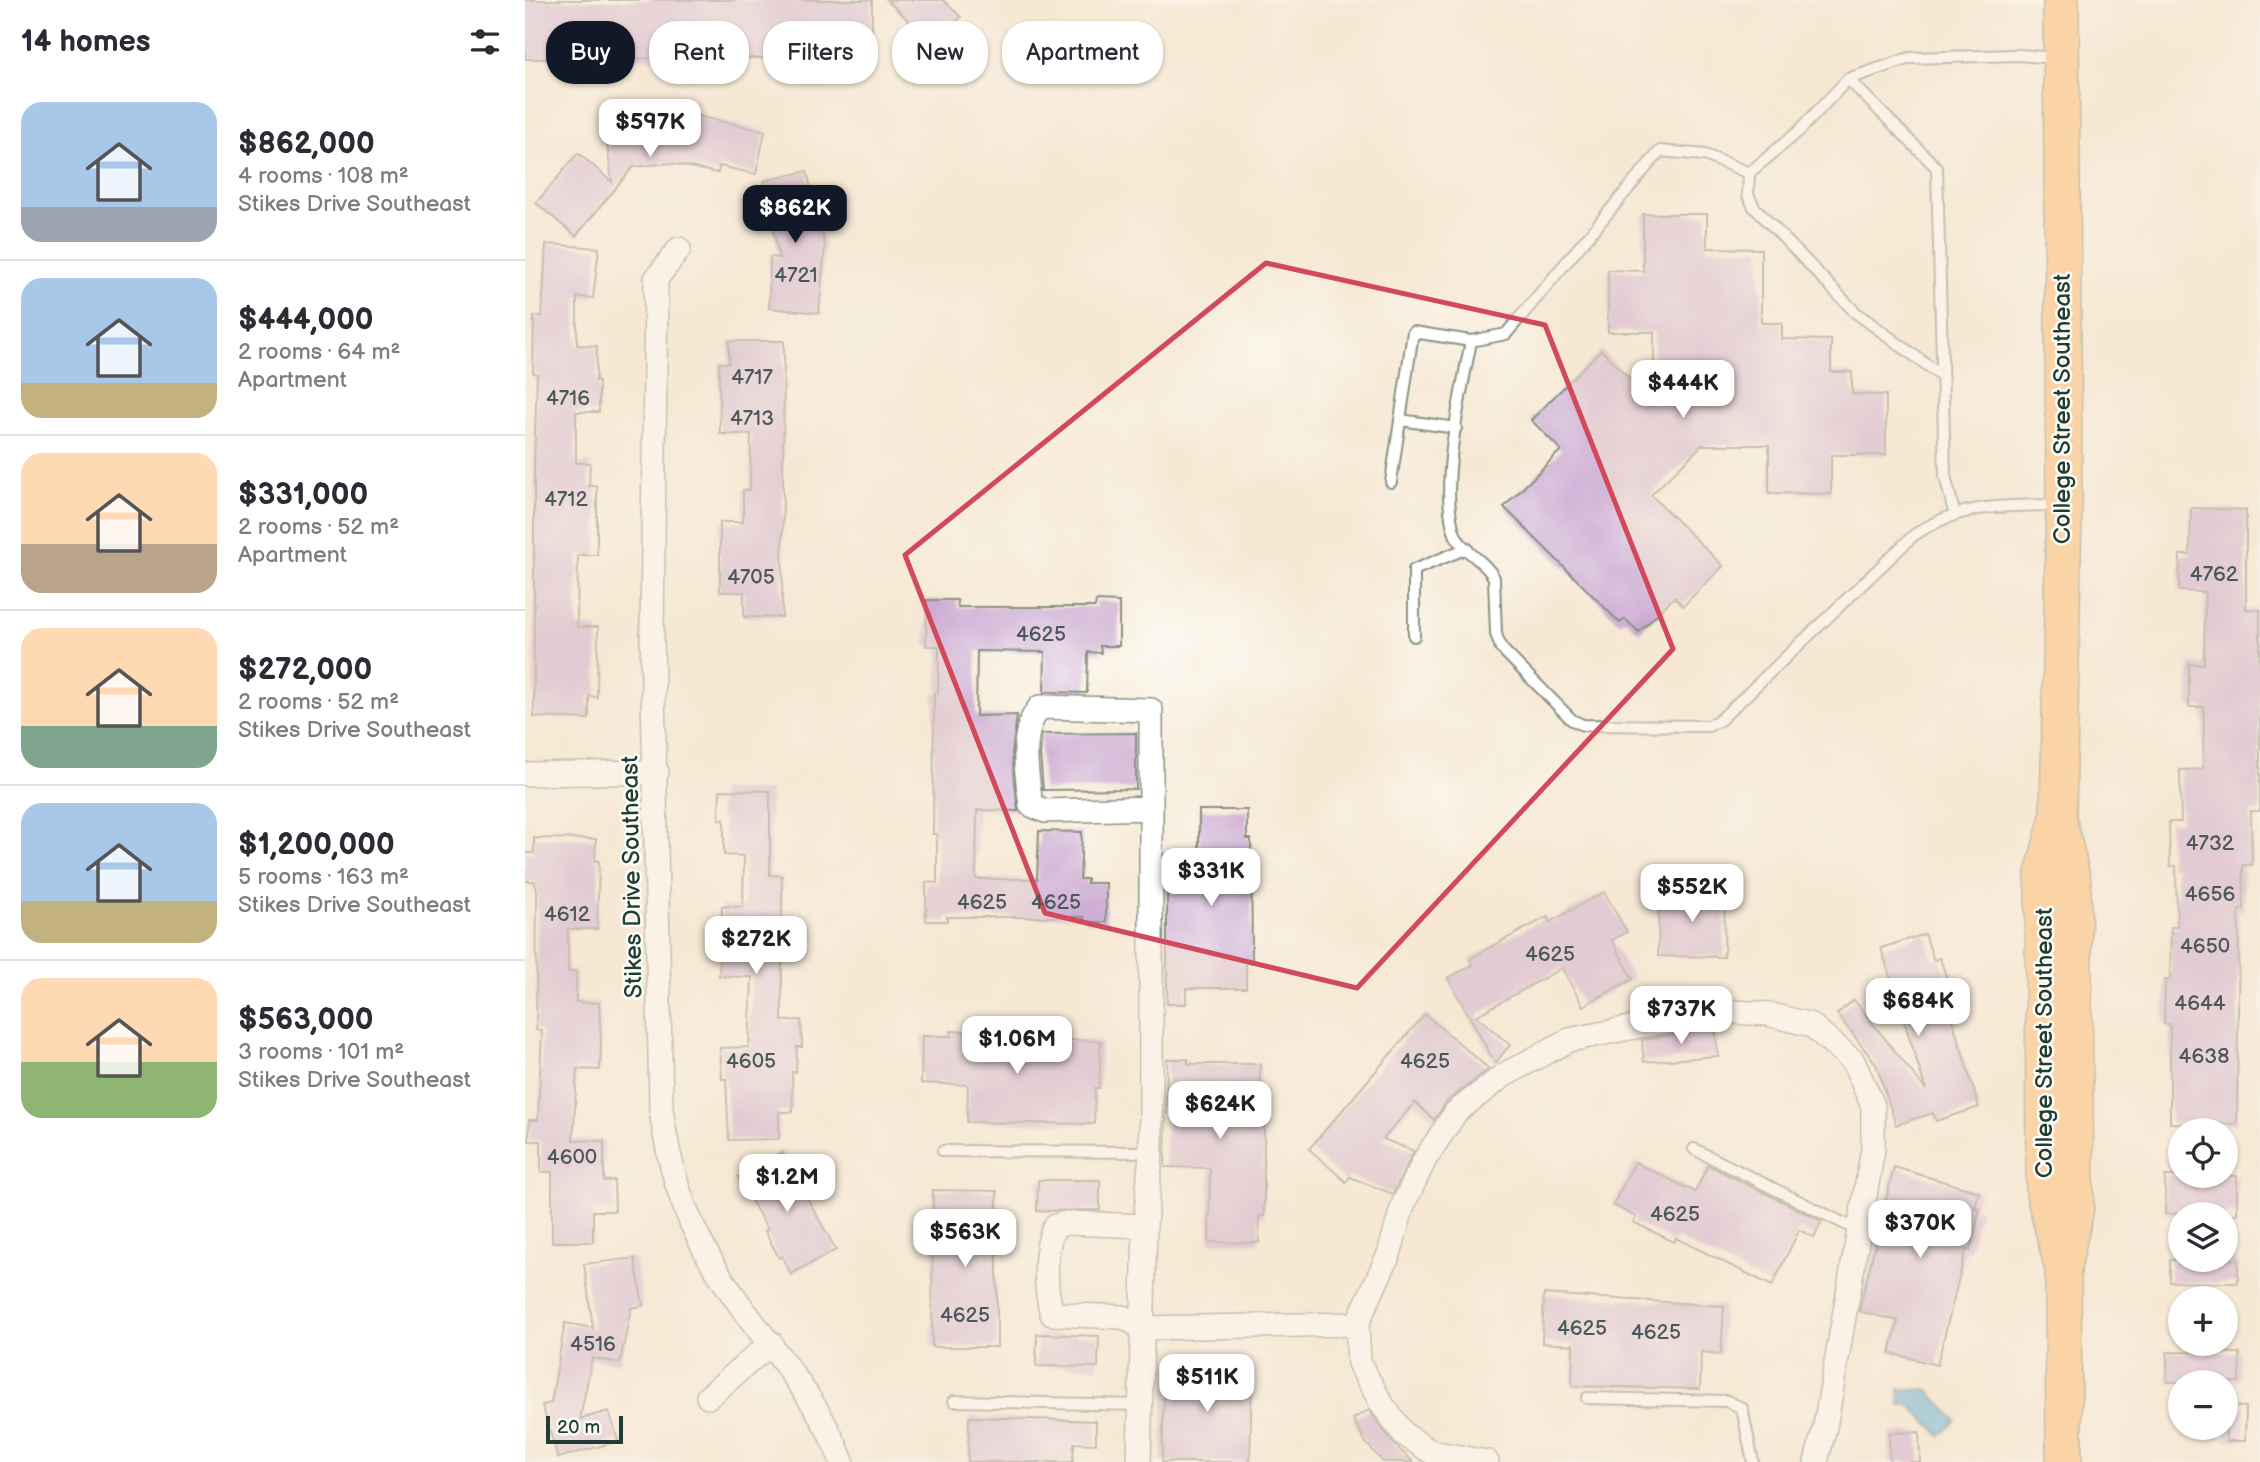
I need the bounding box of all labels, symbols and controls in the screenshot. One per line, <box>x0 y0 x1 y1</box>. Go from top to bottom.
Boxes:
chip: Buy <box>546 21 635 84</box>
chip: Rent <box>649 21 749 84</box>
chip: Filters <box>763 21 878 84</box>
chip: New <box>892 21 988 84</box>
chip: Apartment <box>1002 21 1163 84</box>
icon: filters <box>466 23 504 61</box>
text: 14 homes <box>21 24 150 60</box>
pin: $597K <box>601 100 699 159</box>
text: $597K <box>615 108 685 136</box>
text: $862,000 <box>238 126 375 162</box>
icon: home <box>77 130 161 214</box>
text: 4 rooms · 108 m² <box>238 162 409 190</box>
pin: $862K <box>746 186 844 245</box>
text: Stikes Drive Southeast <box>238 190 471 218</box>
text: $862K <box>759 194 831 222</box>
house number: 4721 <box>774 263 818 288</box>
street label: College Street Southeast <box>2048 273 2077 544</box>
text: $444,000 <box>238 302 374 338</box>
icon: home <box>77 306 161 390</box>
text: 2 rooms · 64 m² <box>238 338 400 366</box>
pin: $444K <box>1634 360 1732 420</box>
house number: 4717 <box>731 365 773 390</box>
text: Apartment <box>238 366 347 394</box>
text: $444K <box>1647 369 1719 397</box>
house number: 4716 <box>546 386 590 411</box>
house number: 4713 <box>730 406 774 431</box>
text: $331,000 <box>238 477 368 513</box>
icon: home <box>77 481 161 565</box>
house number: 4712 <box>544 487 588 512</box>
text: 2 rooms · 52 m² <box>238 513 399 541</box>
text: Apartment <box>238 541 347 569</box>
house number: 4762 <box>2190 562 2239 587</box>
house number: 4705 <box>727 565 775 590</box>
house number: 4625 <box>1016 622 1066 647</box>
text: $272,000 <box>238 652 372 688</box>
icon: home <box>77 656 161 740</box>
text: 2 rooms · 52 m² <box>238 688 399 716</box>
text: Stikes Drive Southeast <box>238 716 471 744</box>
street label: Stikes Drive Southeast <box>615 755 649 999</box>
text: $1,200,000 <box>238 827 395 863</box>
icon: home <box>77 831 161 915</box>
house number: 4732 <box>2186 831 2235 856</box>
pin: $331K <box>1162 848 1260 908</box>
text: $331K <box>1177 857 1245 885</box>
text: 5 rooms · 163 m² <box>238 863 409 891</box>
pin: $552K <box>1643 864 1741 924</box>
text: $552K <box>1656 873 1728 901</box>
house number: 4656 <box>2185 882 2235 907</box>
house number: 4625 <box>957 890 1007 915</box>
house number: 4625 <box>1031 890 1081 915</box>
text: Stikes Drive Southeast <box>238 891 471 919</box>
house number: 4612 <box>544 902 591 927</box>
street label: College Street Southeast <box>2030 907 2059 1178</box>
pin: $272K <box>707 916 805 976</box>
text: $272K <box>721 925 791 953</box>
house number: 4650 <box>2180 934 2230 959</box>
house number: 4625 <box>1525 942 1575 967</box>
pin: $684K <box>1869 978 1967 1038</box>
pin: $737K <box>1632 986 1730 1046</box>
text: $684K <box>1882 987 1954 1015</box>
house number: 4644 <box>2174 991 2226 1016</box>
text: $737K <box>1646 995 1716 1023</box>
text: $563,000 <box>238 1002 374 1038</box>
icon: home <box>77 1006 161 1090</box>
pin: $1.06M <box>960 1016 1074 1076</box>
text: $1.06M <box>978 1025 1056 1053</box>
text: 3 rooms · 101 m² <box>238 1038 404 1066</box>
house number: 4638 <box>2179 1044 2229 1069</box>
house number: 4605 <box>726 1049 776 1074</box>
house number: 4625 <box>1400 1049 1450 1074</box>
text: Stikes Drive Southeast <box>238 1066 471 1094</box>
pin: $624K <box>1171 1082 1269 1141</box>
text: $624K <box>1184 1090 1256 1118</box>
map controls <box>2168 1118 2238 1440</box>
button: locate <box>2168 1118 2238 1188</box>
house number: 4600 <box>547 1145 597 1170</box>
pin: $1.2M <box>738 1154 836 1214</box>
text: $1.2M <box>755 1163 819 1191</box>
pin: $370K <box>1871 1200 1969 1260</box>
house number: 4625 <box>1650 1202 1700 1227</box>
button: layers <box>2168 1202 2238 1272</box>
text: $370K <box>1884 1209 1956 1237</box>
pin: $563K <box>916 1210 1014 1269</box>
text: $563K <box>929 1218 1001 1246</box>
button: + <box>2168 1286 2238 1356</box>
house number: 4625 <box>940 1303 990 1328</box>
house number: 4625 <box>1557 1316 1607 1341</box>
house number: 4625 <box>1631 1320 1681 1345</box>
house number: 4516 <box>570 1332 616 1357</box>
pin: $511K <box>1158 1354 1256 1414</box>
text: $511K <box>1175 1363 1239 1391</box>
button: − <box>2168 1370 2238 1440</box>
scale bar <box>546 1413 623 1445</box>
text: 20 m <box>557 1416 600 1439</box>

